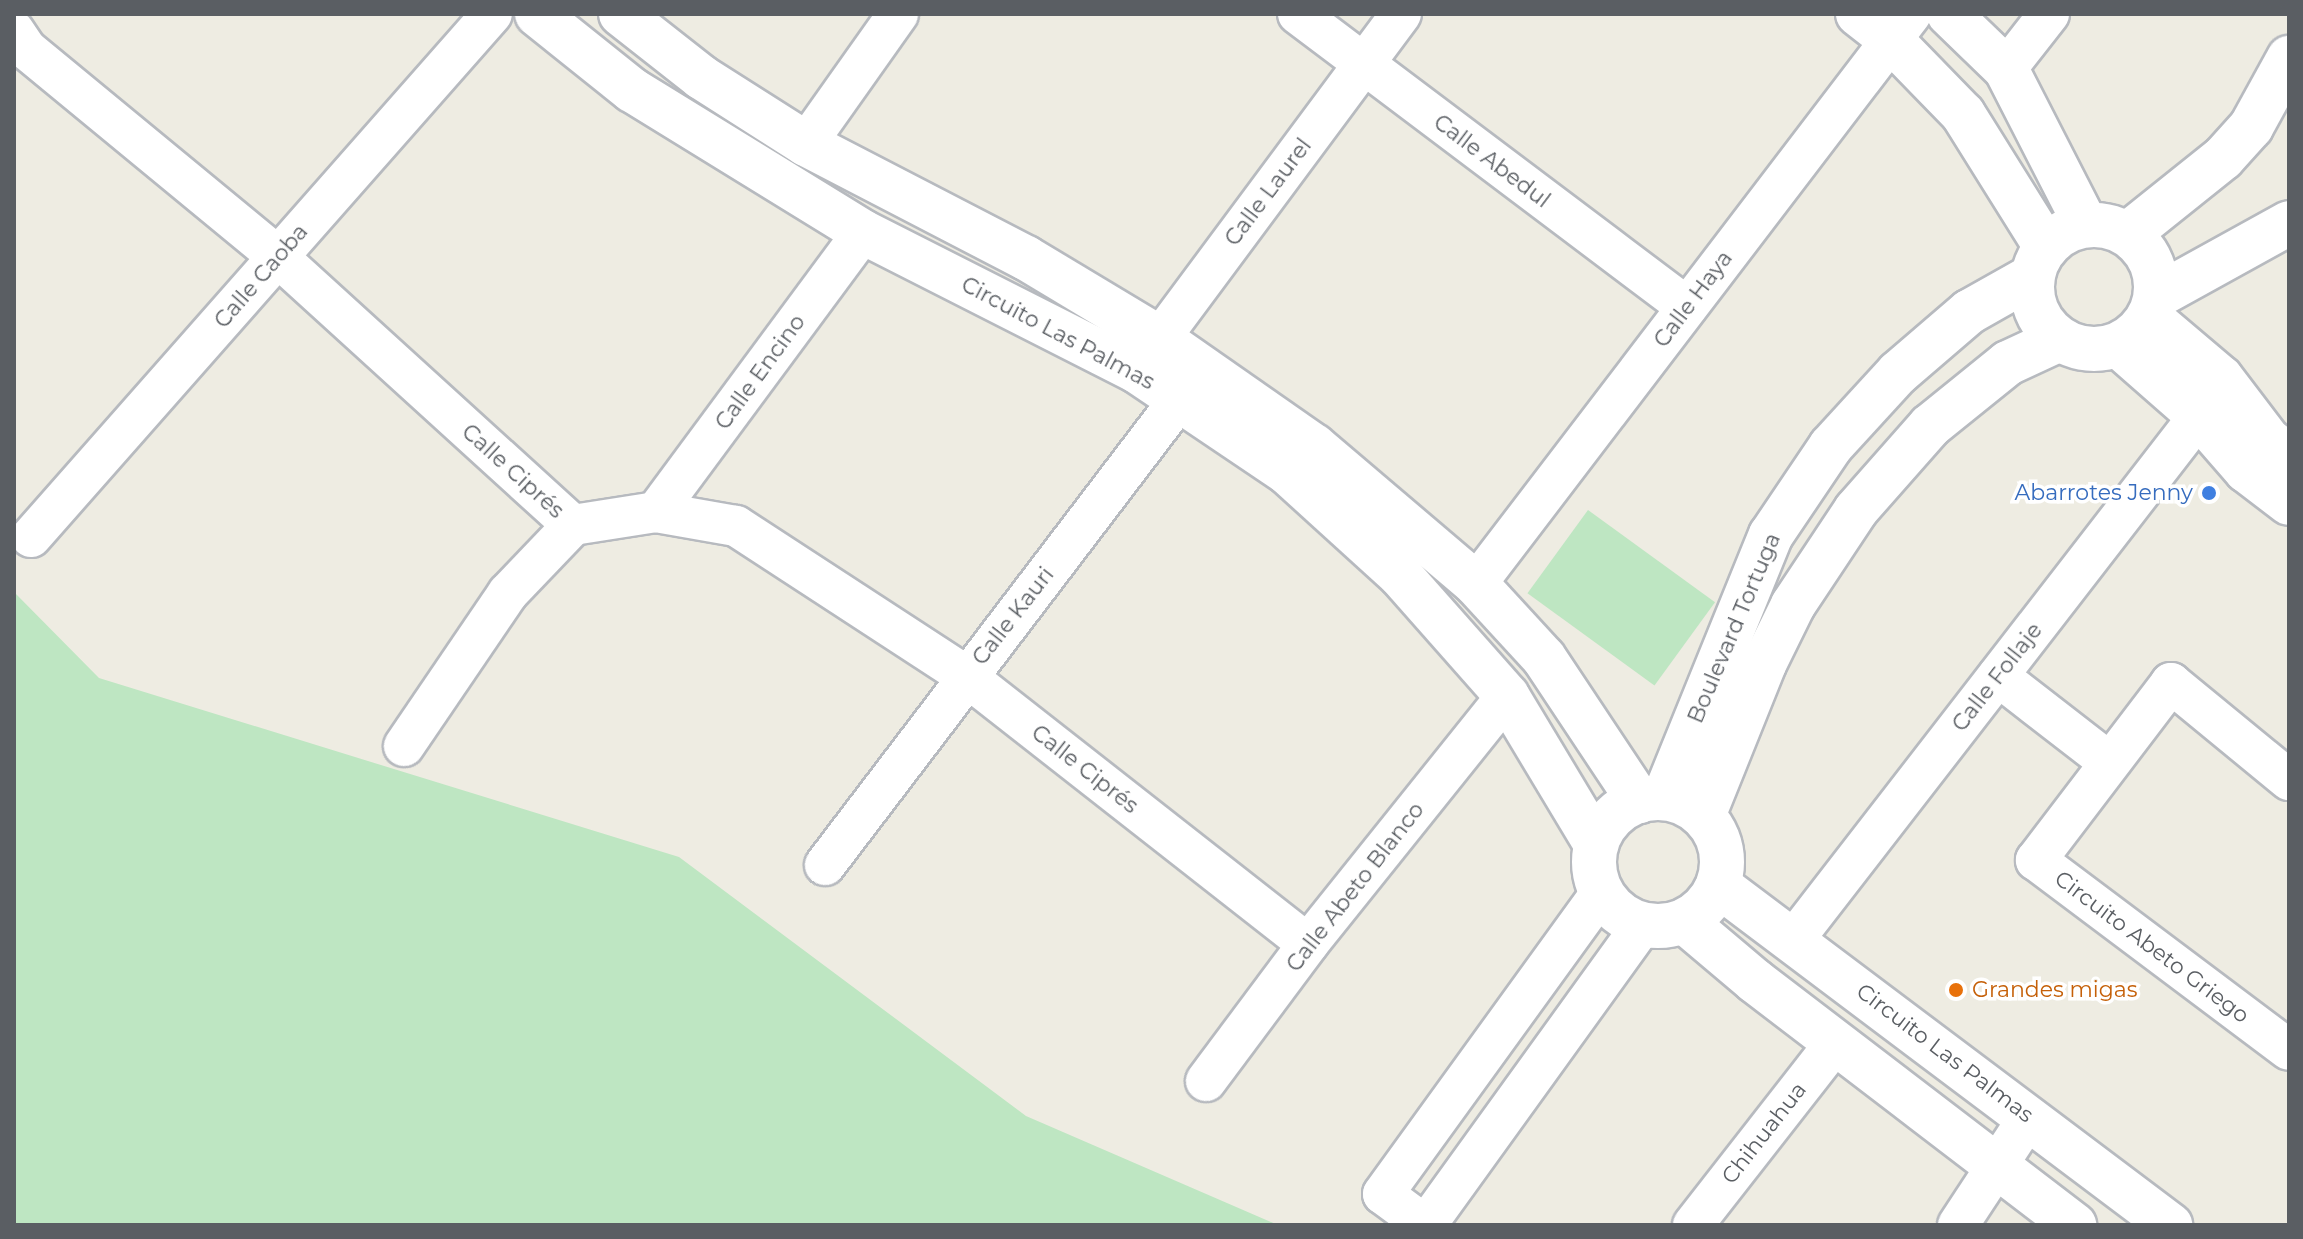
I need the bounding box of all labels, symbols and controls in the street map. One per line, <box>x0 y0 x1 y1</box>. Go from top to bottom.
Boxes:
street label: Calle Abedul <box>1429 109 1555 213</box>
street label: Calle Laurel <box>1219 133 1317 251</box>
street label: Calle Caoba <box>209 219 313 333</box>
street label: Calle Haya <box>1648 245 1738 353</box>
street label: Circuito Las Palmas <box>957 271 1159 395</box>
street label: Calle Encino <box>709 309 811 435</box>
street label: Calle Ciprés <box>456 418 570 524</box>
place label: Abarrotes Jenny <box>2015 480 2193 506</box>
marker: Abarrotes Jenny <box>2200 484 2218 502</box>
street label: Boulevard Tortuga <box>1682 529 1786 727</box>
street label: Calle Kauri <box>967 562 1059 670</box>
street label: Calle Follaje <box>1946 617 2048 737</box>
street label: Calle Ciprés <box>1026 719 1144 819</box>
street label: Calle Abeto Blanco <box>1281 797 1429 977</box>
street label: Circuito Abeto Griego <box>2049 865 2255 1029</box>
place label: Grandes migas <box>1972 977 2138 1003</box>
street label: Circuito Las Palmas <box>1851 978 2039 1128</box>
marker: Grandes migas <box>1947 981 1965 999</box>
street label: Chihuahua <box>1716 1077 1812 1189</box>

